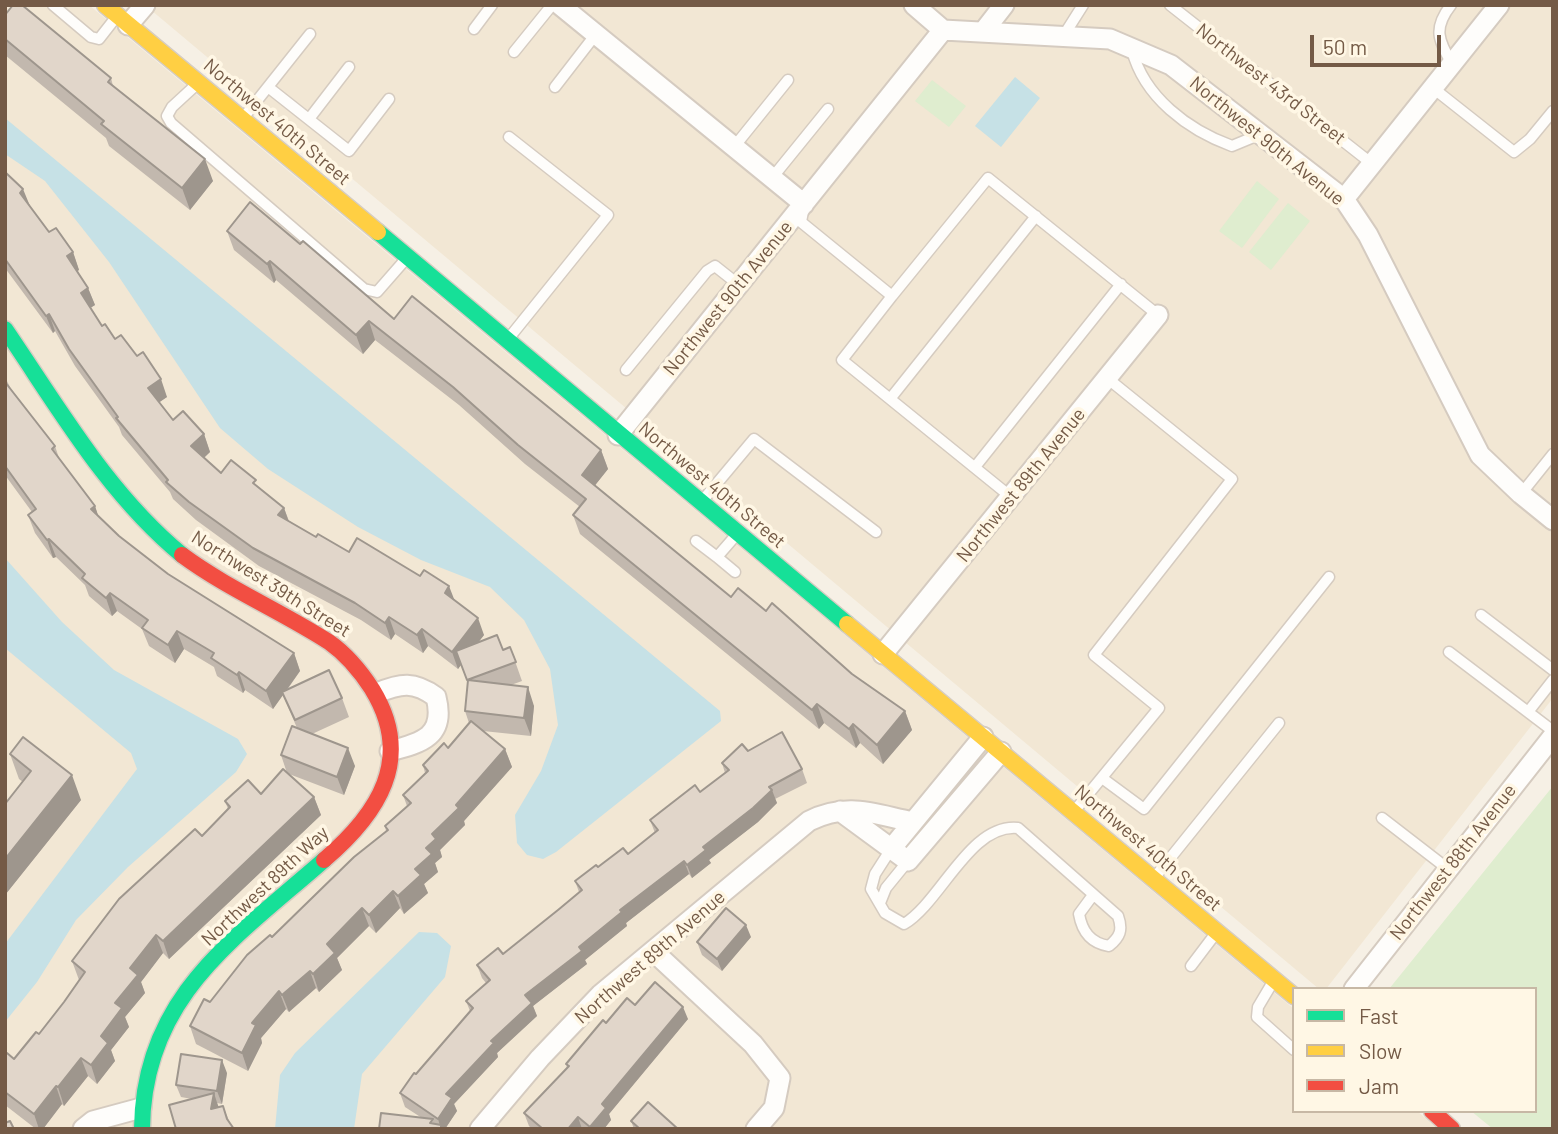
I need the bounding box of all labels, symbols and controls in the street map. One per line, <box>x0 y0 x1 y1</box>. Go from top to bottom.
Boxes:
street label: Northwest 43rd Street <box>1192 18 1350 150</box>
scale bar <box>1313 21 1444 65</box>
text: 50 m <box>1323 34 1367 59</box>
street label: Northwest 40th Street <box>199 54 355 190</box>
street label: Northwest 90th Avenue <box>1185 72 1349 210</box>
street label: Northwest 90th Avenue <box>659 216 797 380</box>
street label: Northwest 89th Avenue <box>952 403 1090 567</box>
street label: Northwest 40th Street <box>634 417 790 553</box>
street label: Northwest 39th Street <box>187 526 355 642</box>
street label: Northwest 88th Avenue <box>1385 779 1521 945</box>
street label: Northwest 40th Street <box>1070 780 1226 916</box>
street label: Northwest 89th Way <box>197 821 333 951</box>
street label: Northwest 89th Avenue <box>570 886 730 1028</box>
legend <box>1292 987 1537 1113</box>
text: Fast <box>1359 1003 1399 1028</box>
text: Slow <box>1359 1038 1402 1063</box>
text: Jam <box>1359 1073 1399 1098</box>

